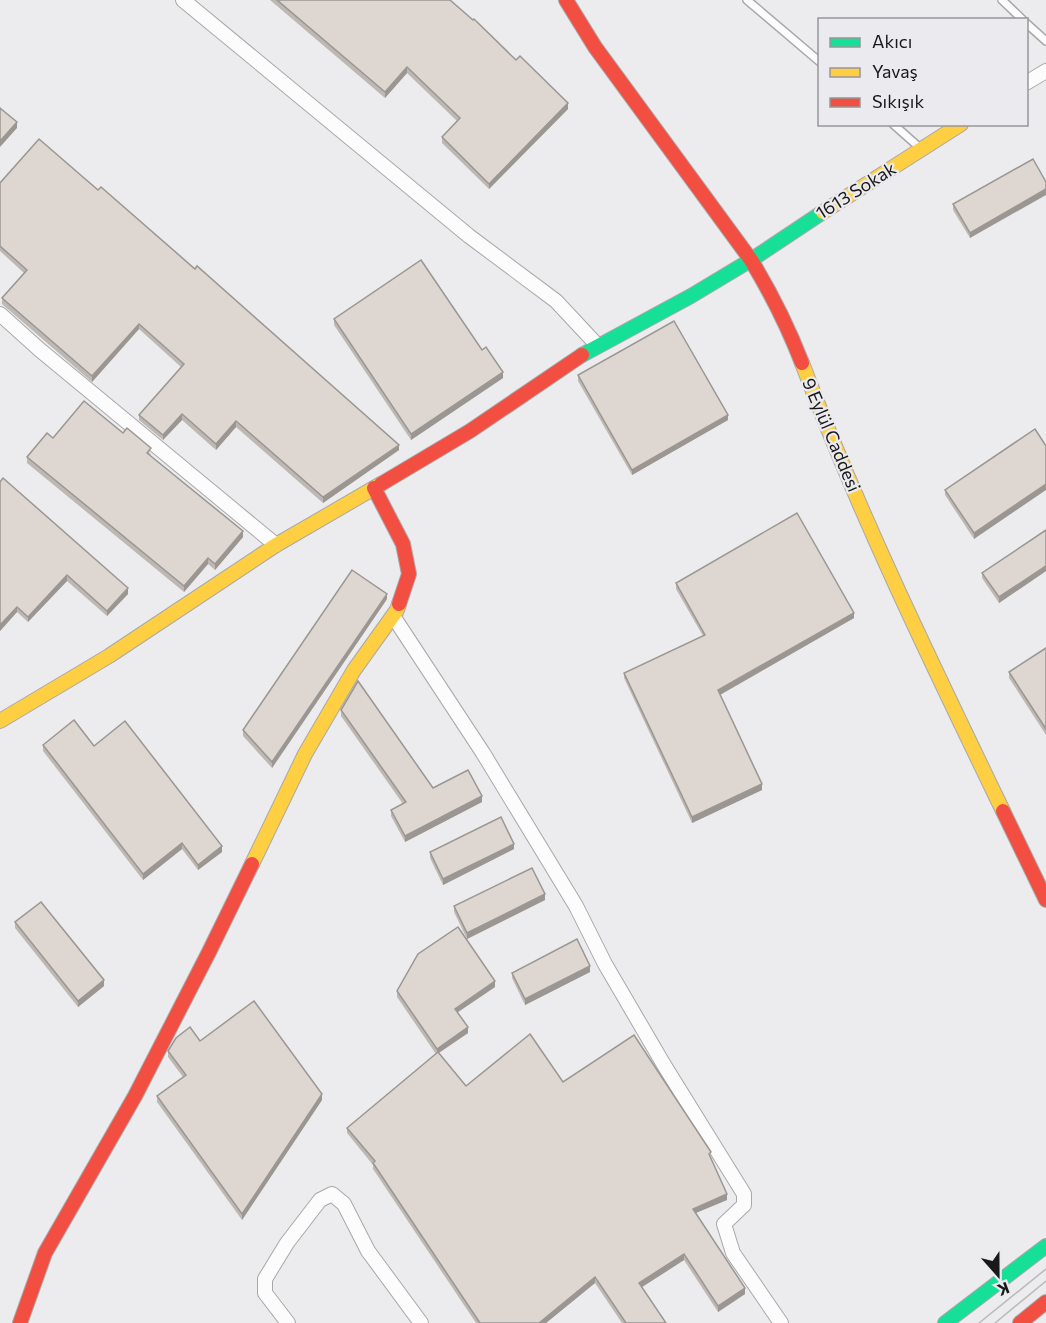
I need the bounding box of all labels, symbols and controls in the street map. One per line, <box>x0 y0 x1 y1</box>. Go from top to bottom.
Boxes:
legend <box>818 18 1028 126</box>
text: Akıcı <box>872 30 912 52</box>
text: Yavaş <box>872 60 918 82</box>
text: Sıkışık <box>872 90 924 112</box>
street label: 1613 Sokak <box>811 157 900 223</box>
street label: 9 Eylül Caddesi <box>798 374 866 495</box>
north arrow <box>968 1245 1028 1305</box>
text: K <box>995 1279 1012 1300</box>

